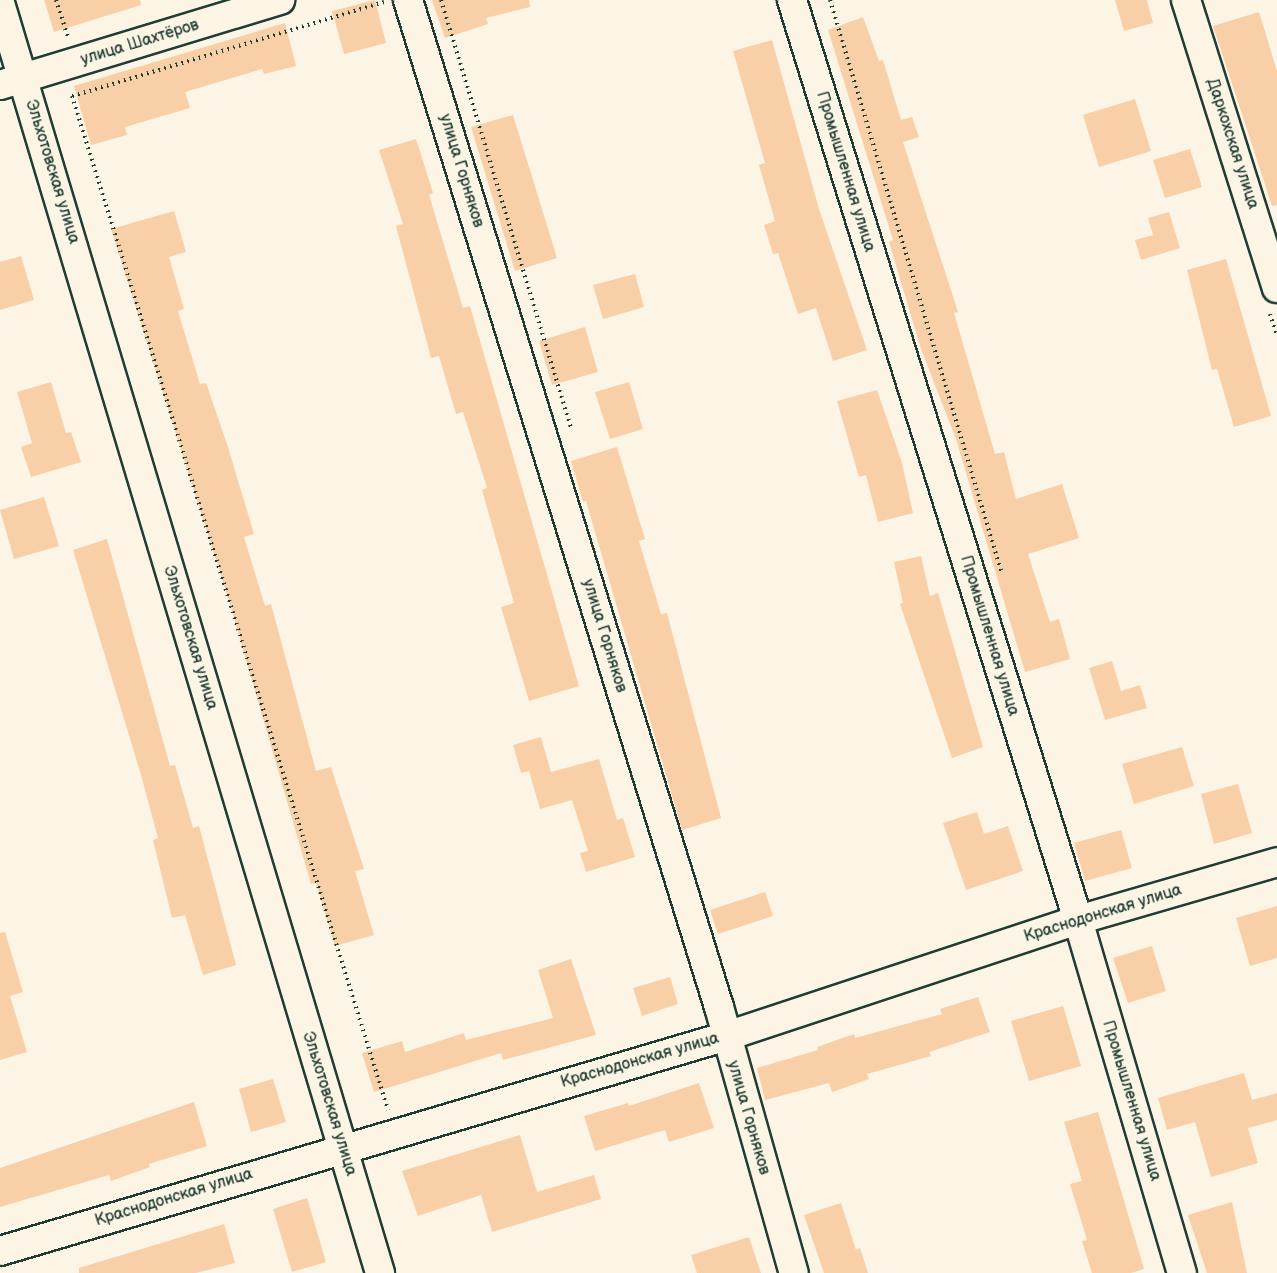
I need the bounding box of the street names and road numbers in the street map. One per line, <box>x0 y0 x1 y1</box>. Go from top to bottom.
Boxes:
street label: улица Шахтёров <box>79 16 201 70</box>
street label: Даркохская улица <box>1202 76 1262 212</box>
street label: Промышленная улица <box>811 89 879 255</box>
street label: Эльхотовская улица <box>21 98 83 246</box>
street label: улица Горняков <box>435 112 487 230</box>
street label: Промышленная улица <box>955 553 1023 719</box>
street label: Эльхотовская улица <box>159 564 221 712</box>
street label: улица Горняков <box>578 577 630 695</box>
street label: Краснодонская улица <box>1022 881 1184 947</box>
street label: Промышленная улица <box>1097 1018 1165 1184</box>
street label: Краснодонская улица <box>559 1029 721 1093</box>
street label: Эльхотовская улица <box>298 1030 360 1178</box>
street label: улица Горняков <box>723 1059 773 1177</box>
street label: Краснодонская улица <box>93 1165 255 1231</box>

